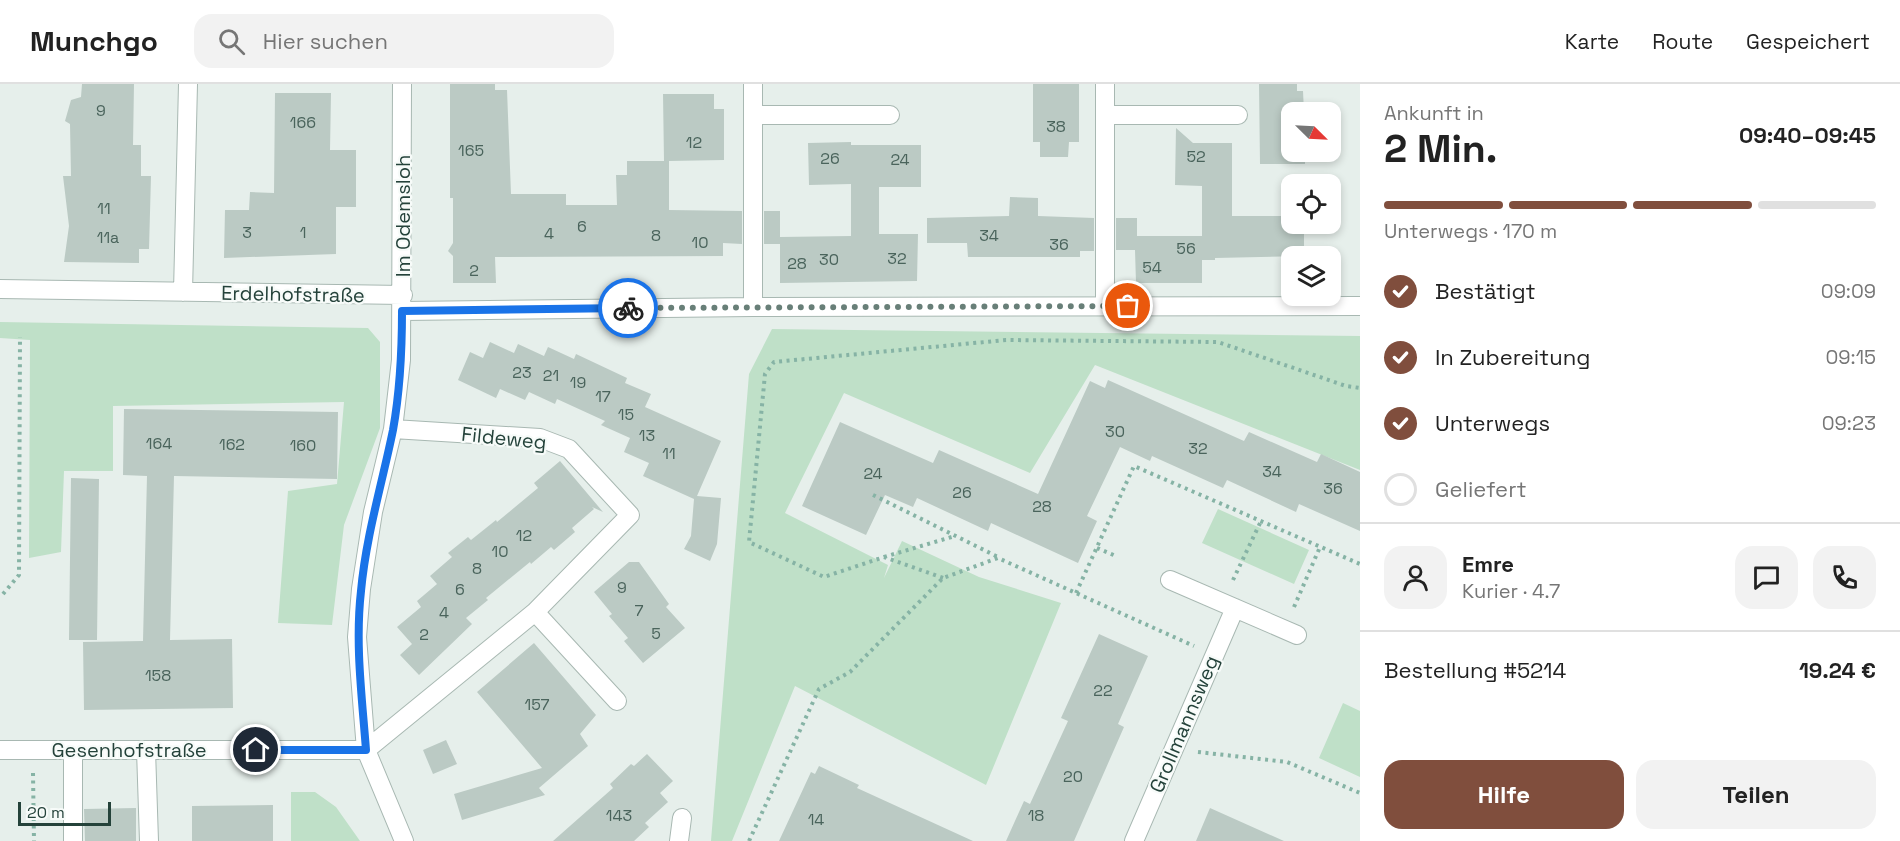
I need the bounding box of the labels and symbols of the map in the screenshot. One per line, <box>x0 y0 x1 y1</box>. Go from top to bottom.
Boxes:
house number: 9 <box>96 100 106 121</box>
north arrow <box>1281 102 1341 162</box>
house number: 166 <box>290 112 316 133</box>
house number: 38 <box>1046 116 1066 137</box>
house number: 12 <box>686 132 702 153</box>
house number: 165 <box>458 140 484 161</box>
house number: 52 <box>1186 146 1206 167</box>
house number: 26 <box>820 148 840 169</box>
house number: 24 <box>890 149 910 170</box>
street label: Im Odemsloh <box>390 155 416 277</box>
house number: 11 <box>97 198 111 219</box>
house number: 6 <box>577 216 587 237</box>
house number: 3 <box>242 222 252 243</box>
house number: 1 <box>300 222 306 243</box>
house number: 4 <box>544 223 554 244</box>
house number: 8 <box>651 225 661 246</box>
house number: 34 <box>979 225 999 246</box>
house number: 11a <box>97 227 119 248</box>
house number: 10 <box>692 232 708 253</box>
house number: 36 <box>1049 234 1069 255</box>
house number: 56 <box>1176 238 1196 259</box>
house number: 32 <box>887 248 907 269</box>
house number: 30 <box>819 249 839 270</box>
house number: 28 <box>787 253 807 274</box>
house number: 54 <box>1142 257 1162 278</box>
house number: 2 <box>469 260 479 281</box>
courier <box>598 278 658 338</box>
street label: Erdelhofstraße <box>221 280 365 308</box>
pin <box>1102 280 1153 331</box>
house number: 23 <box>512 362 532 383</box>
house number: 21 <box>543 365 559 386</box>
house number: 19 <box>570 372 586 393</box>
house number: 17 <box>595 386 611 407</box>
house number: 15 <box>618 404 634 425</box>
street label: Fildeweg <box>460 421 548 455</box>
house number: 30 <box>1105 421 1125 442</box>
house number: 13 <box>639 425 655 446</box>
house number: 164 <box>146 433 172 454</box>
house number: 162 <box>219 434 245 455</box>
house number: 160 <box>290 435 316 456</box>
house number: 32 <box>1188 438 1208 459</box>
house number: 11 <box>662 443 676 464</box>
house number: 34 <box>1262 461 1282 482</box>
house number: 24 <box>863 463 883 484</box>
house number: 36 <box>1323 478 1343 499</box>
house number: 26 <box>952 482 972 503</box>
house number: 28 <box>1032 496 1052 517</box>
house number: 12 <box>516 525 532 546</box>
house number: 10 <box>492 541 508 562</box>
house number: 8 <box>472 558 482 579</box>
house number: 9 <box>617 577 627 598</box>
house number: 6 <box>455 579 465 600</box>
house number: 7 <box>634 600 644 621</box>
house number: 4 <box>439 602 449 623</box>
house number: 5 <box>651 623 661 644</box>
house number: 2 <box>419 624 429 645</box>
street label: Grollmannsweg <box>1143 651 1225 797</box>
house number: 158 <box>145 665 171 686</box>
house number: 22 <box>1093 680 1113 701</box>
house number: 157 <box>524 694 550 715</box>
pin <box>230 724 281 775</box>
street label: Gesenhofstraße <box>51 737 207 763</box>
house number: 20 <box>1063 766 1083 787</box>
scale bar <box>18 799 111 826</box>
house number: 143 <box>606 805 632 826</box>
house number: 18 <box>1028 805 1044 826</box>
house number: 14 <box>808 809 824 830</box>

